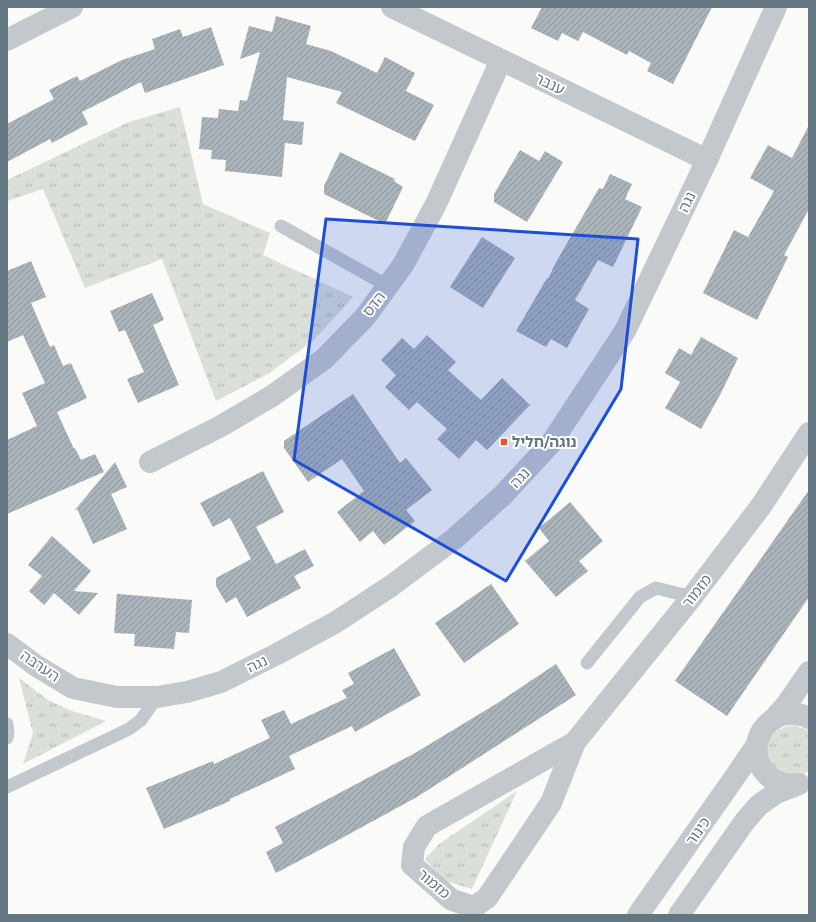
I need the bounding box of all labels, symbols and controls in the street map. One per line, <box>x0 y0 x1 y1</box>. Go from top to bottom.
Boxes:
street label: ענבר <box>532 69 568 99</box>
street label: נגה <box>674 189 700 215</box>
street label: הדס <box>359 288 389 320</box>
place label: נוגה/חליל <box>512 433 577 451</box>
marker: נוגה/חליל <box>499 437 509 447</box>
street label: נגה <box>506 464 534 492</box>
street label: מזמור <box>679 571 716 611</box>
street label: הערבה <box>17 646 63 686</box>
street label: נגה <box>244 651 270 677</box>
street label: כינור <box>682 813 714 848</box>
street label: מזמור <box>414 865 454 903</box>

